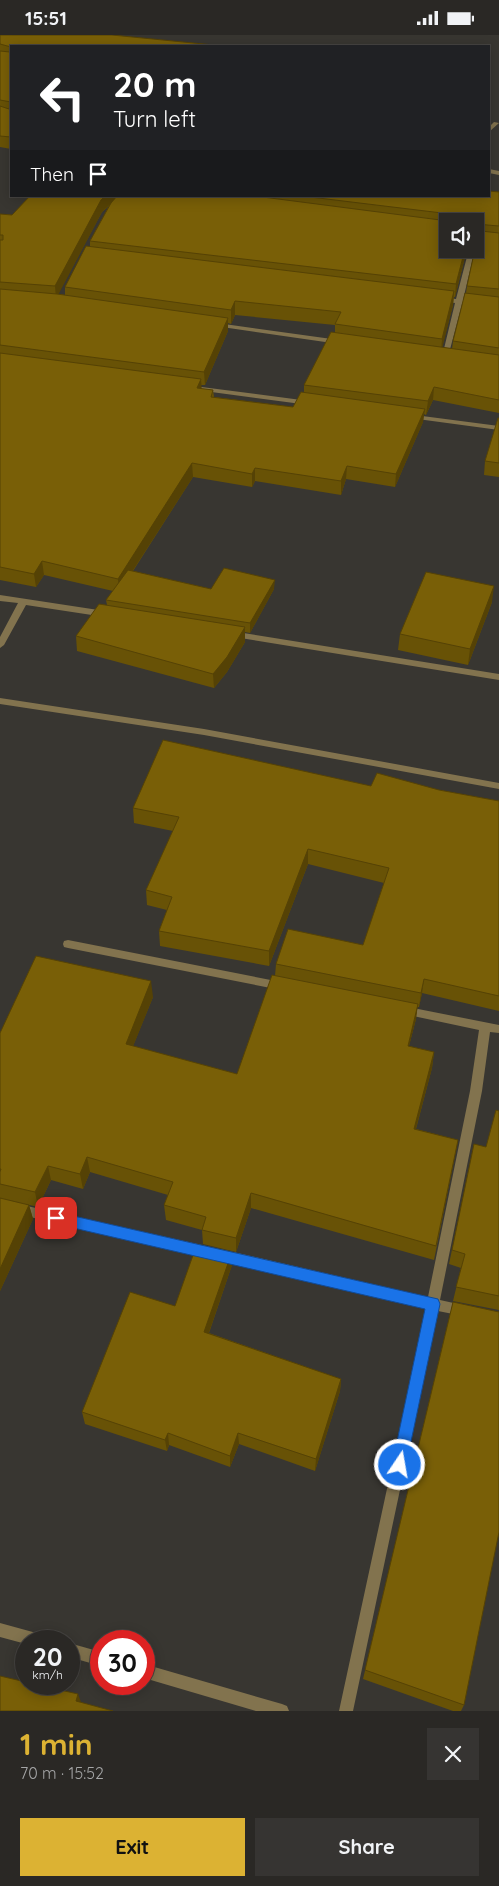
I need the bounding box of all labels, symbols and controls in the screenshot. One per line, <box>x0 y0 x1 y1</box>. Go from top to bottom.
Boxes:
text: 15:51 <box>25 6 67 30</box>
text: 20 m <box>113 62 196 106</box>
icon: left <box>30 65 95 130</box>
text: Turn left <box>113 105 196 133</box>
icon: arrive <box>84 160 112 188</box>
text: Then <box>30 162 74 186</box>
map controls <box>439 213 484 258</box>
button: sound <box>439 213 484 258</box>
pin <box>35 1197 77 1239</box>
icon: arrive <box>42 1204 70 1232</box>
position arrow <box>373 1438 425 1490</box>
speed limit sign: 30 <box>90 1630 155 1695</box>
text: 20 <box>33 1641 62 1672</box>
text: km/h <box>32 1667 63 1682</box>
text: 1 min <box>20 1725 93 1763</box>
button: close <box>427 1728 479 1780</box>
text: 70 m · 15:52 <box>20 1763 104 1783</box>
button: Exit <box>20 1818 245 1876</box>
button: Share <box>255 1818 479 1876</box>

